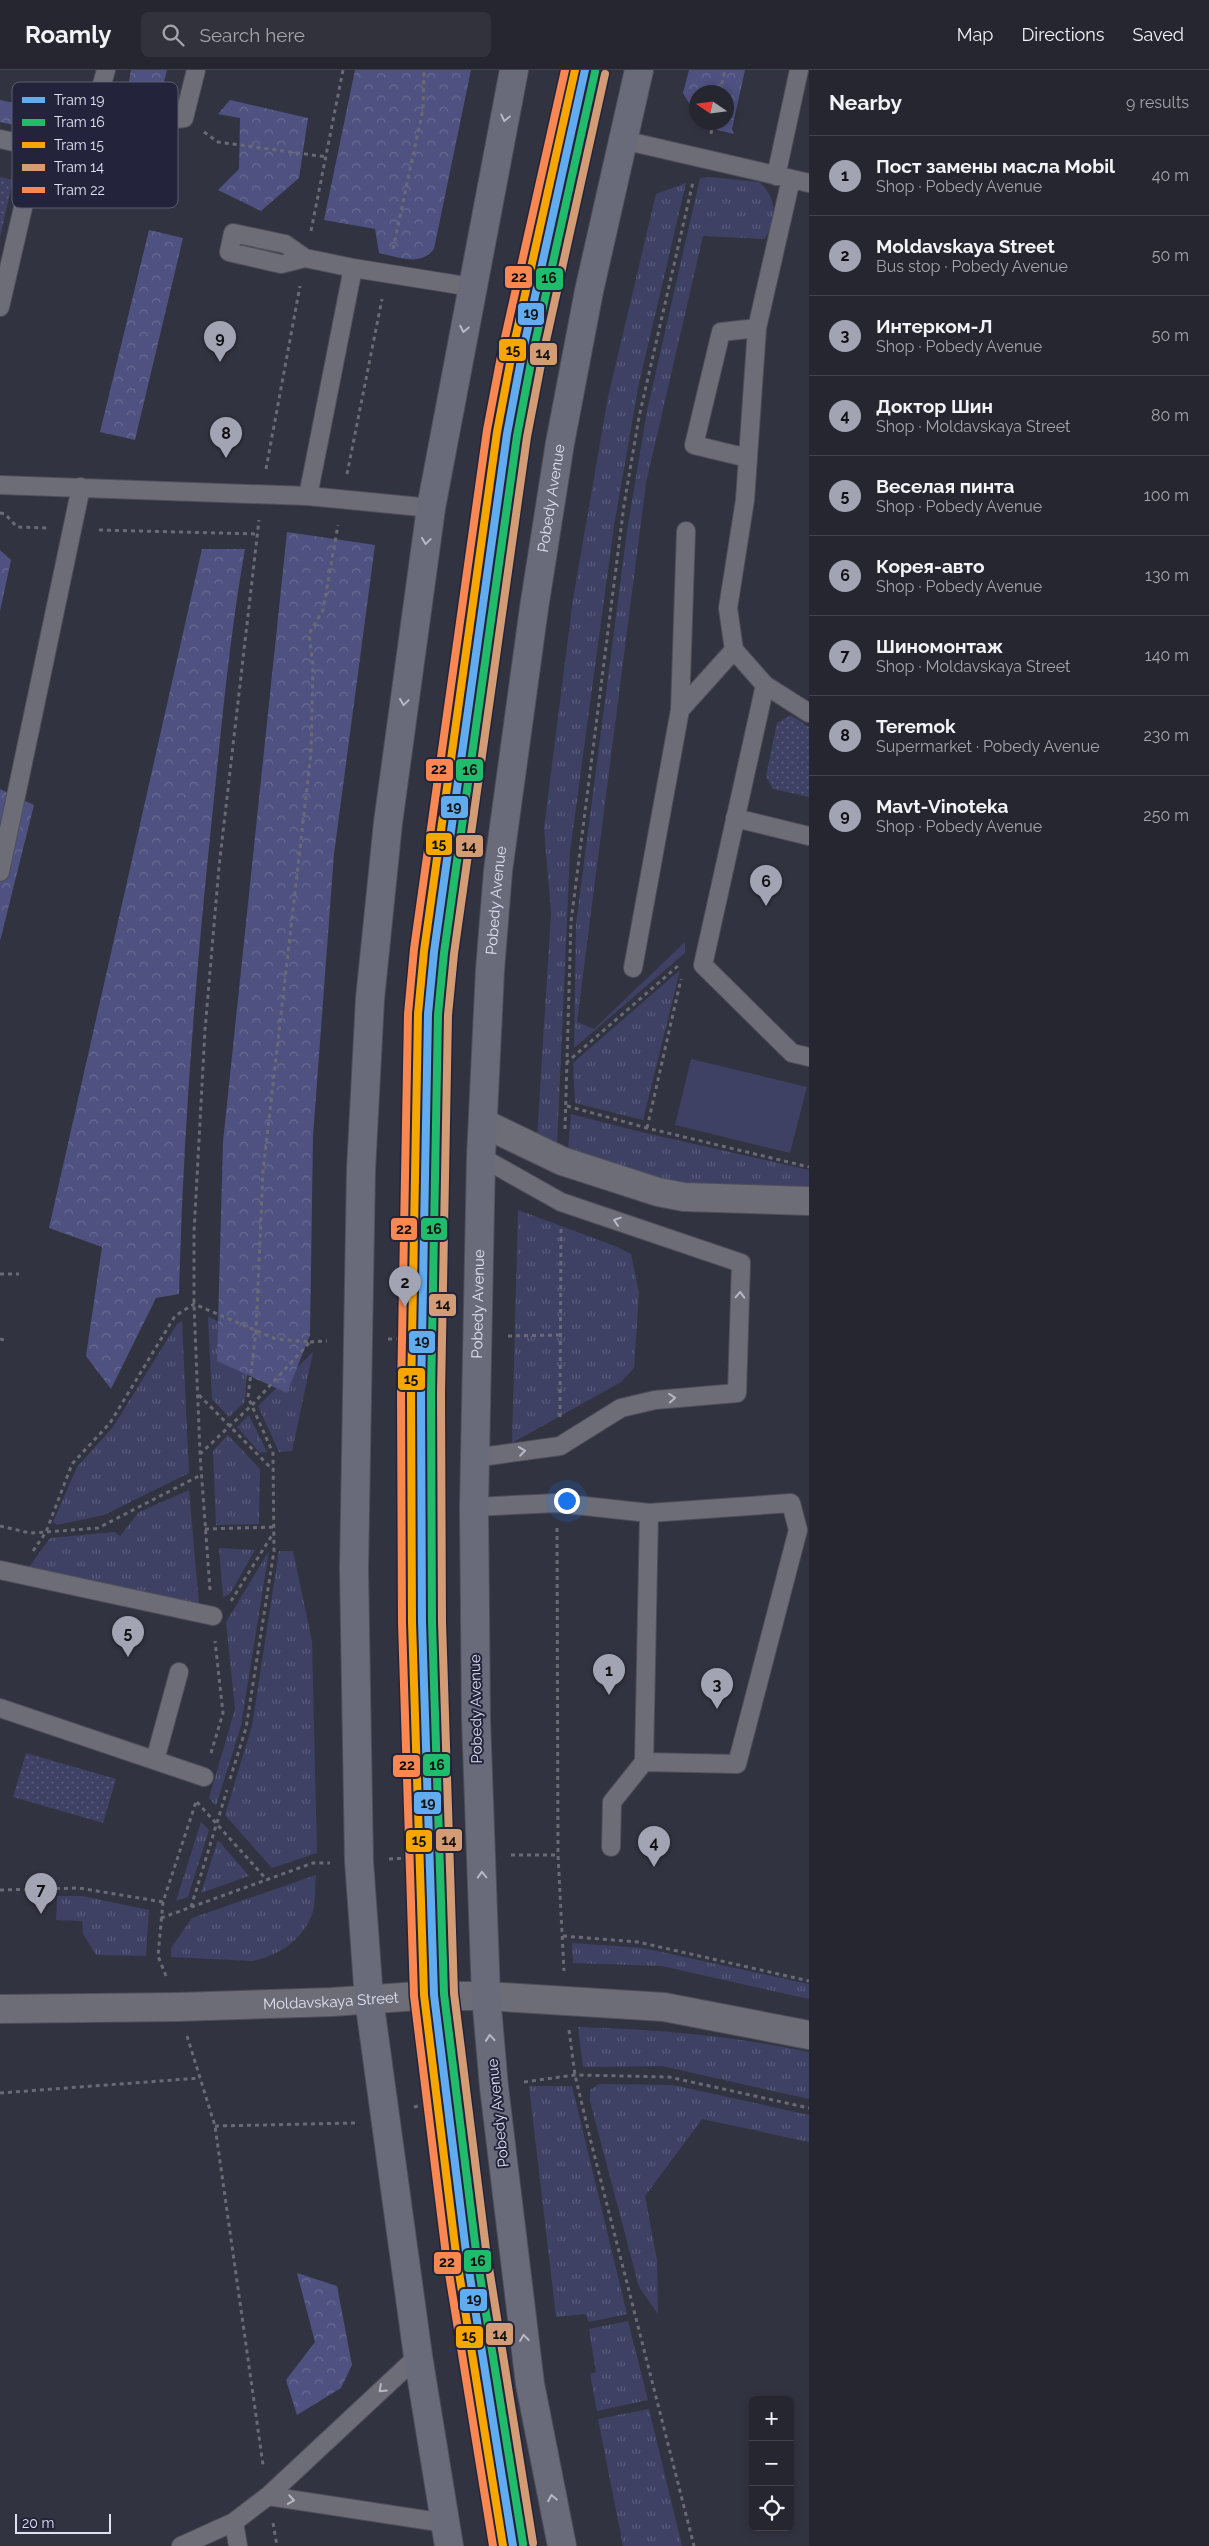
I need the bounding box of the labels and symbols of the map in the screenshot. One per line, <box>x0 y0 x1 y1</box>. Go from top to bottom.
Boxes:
legend <box>12 82 178 208</box>
north arrow <box>689 85 734 130</box>
text: Tram 19 <box>54 92 104 108</box>
one-way arrow <box>500 113 510 122</box>
text: Tram 16 <box>54 114 105 130</box>
text: Tram 15 <box>54 137 104 153</box>
text: Tram 14 <box>54 159 104 175</box>
text: Tram 22 <box>54 182 105 198</box>
line badge: 22 <box>504 265 533 289</box>
line badge: 16 <box>535 267 564 291</box>
text: 22 <box>511 269 527 285</box>
text: 16 <box>541 270 557 286</box>
line badge: 19 <box>517 302 545 326</box>
text: 19 <box>523 305 539 321</box>
pin: 9 <box>204 321 236 362</box>
one-way arrow <box>459 324 470 333</box>
line badge: 15 <box>498 338 527 362</box>
text: 15 <box>506 342 521 358</box>
line badge: 14 <box>529 342 558 366</box>
text: 14 <box>536 345 550 361</box>
pin: 8 <box>210 417 242 458</box>
street label: Pobedy Avenue <box>534 443 569 554</box>
one-way arrow <box>421 537 432 545</box>
one-way arrow <box>399 698 410 706</box>
line badge: 22 <box>425 758 454 782</box>
line badge: 16 <box>455 758 484 782</box>
text: 22 <box>431 761 447 777</box>
text: 16 <box>462 762 478 778</box>
line badge: 19 <box>440 795 469 819</box>
text: 19 <box>446 799 462 815</box>
line badge: 15 <box>425 832 453 856</box>
line badge: 14 <box>455 834 484 858</box>
text: 15 <box>432 836 447 852</box>
text: 14 <box>462 838 476 854</box>
street label: Pobedy Avenue <box>482 845 510 956</box>
pin: 6 <box>750 865 782 906</box>
line badge: 22 <box>390 1217 418 1241</box>
line badge: 16 <box>420 1217 448 1241</box>
one-way arrow <box>614 1217 622 1227</box>
text: 22 <box>396 1221 412 1237</box>
text: 16 <box>426 1221 442 1237</box>
street label: Pobedy Avenue <box>468 1249 488 1359</box>
pin: 2 <box>389 1266 421 1307</box>
one-way arrow <box>735 1291 746 1299</box>
line badge: 14 <box>428 1293 457 1317</box>
text: 14 <box>436 1296 450 1312</box>
line badge: 19 <box>408 1330 436 1354</box>
text: 19 <box>414 1333 430 1349</box>
line badge: 15 <box>397 1367 426 1391</box>
text: 15 <box>404 1371 419 1387</box>
one-way arrow <box>669 1393 677 1404</box>
one-way arrow <box>519 1446 527 1457</box>
your location <box>554 1488 580 1514</box>
pin: 5 <box>112 1616 144 1657</box>
street label: Pobedy Avenue <box>466 1654 486 1764</box>
pin: 1 <box>593 1654 625 1695</box>
pin: 3 <box>701 1668 733 1709</box>
line badge: 16 <box>422 1753 451 1777</box>
line badge: 22 <box>392 1754 421 1778</box>
text: 22 <box>399 1757 415 1773</box>
text: 16 <box>429 1757 445 1773</box>
line badge: 19 <box>413 1791 442 1815</box>
text: 19 <box>420 1795 436 1811</box>
pin: 4 <box>638 1826 670 1867</box>
line badge: 14 <box>435 1828 463 1852</box>
line badge: 15 <box>405 1829 433 1853</box>
text: 15 <box>412 1832 427 1848</box>
text: 14 <box>442 1832 456 1848</box>
one-way arrow <box>476 1871 487 1879</box>
pin: 7 <box>25 1873 57 1914</box>
street label: Moldavskaya Street <box>263 1988 399 2013</box>
one-way arrow <box>485 2033 496 2041</box>
street label: Pobedy Avenue <box>483 2058 513 2168</box>
line badge: 16 <box>463 2249 492 2273</box>
line badge: 22 <box>433 2251 462 2275</box>
text: 16 <box>470 2253 486 2269</box>
text: 22 <box>439 2254 455 2270</box>
line badge: 19 <box>459 2288 488 2312</box>
text: 19 <box>466 2291 482 2307</box>
line badge: 14 <box>485 2322 514 2346</box>
line badge: 15 <box>455 2325 484 2349</box>
text: 14 <box>493 2326 507 2342</box>
text: 15 <box>462 2328 477 2344</box>
one-way arrow <box>519 2334 530 2342</box>
one-way arrow <box>379 2383 388 2392</box>
one-way arrow <box>287 2494 295 2504</box>
one-way arrow <box>547 2494 558 2503</box>
scale bar <box>15 2511 111 2534</box>

